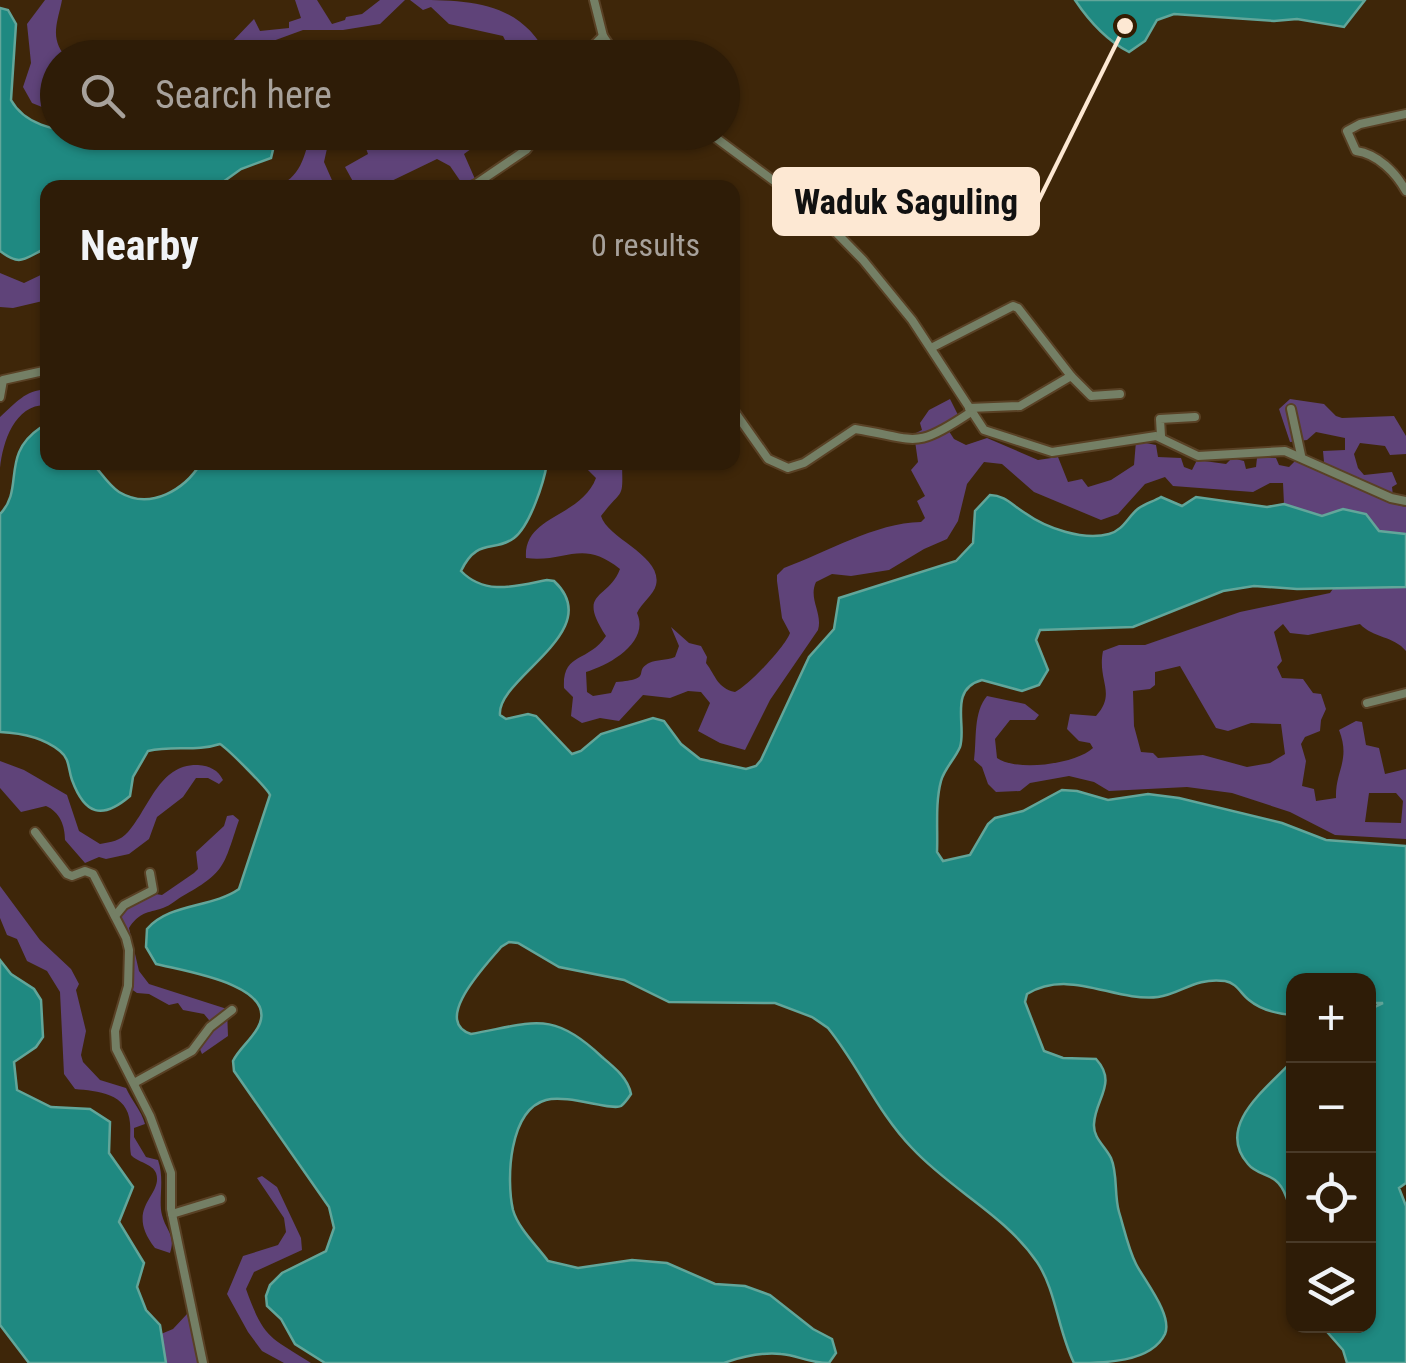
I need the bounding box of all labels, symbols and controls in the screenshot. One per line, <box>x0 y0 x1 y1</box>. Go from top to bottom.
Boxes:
search box <box>40 40 740 150</box>
icon: search <box>75 68 130 123</box>
text: Search here <box>155 73 332 117</box>
callout: Waduk Saguling <box>774 169 1038 234</box>
text: Waduk Saguling <box>794 182 1018 223</box>
text: Nearby <box>80 221 199 270</box>
text: 0 results <box>591 226 700 264</box>
map controls <box>1286 973 1376 1333</box>
button: + <box>1286 973 1376 1063</box>
button: − <box>1286 1063 1376 1153</box>
button: locate <box>1286 1153 1376 1243</box>
button: layers <box>1286 1243 1376 1333</box>

